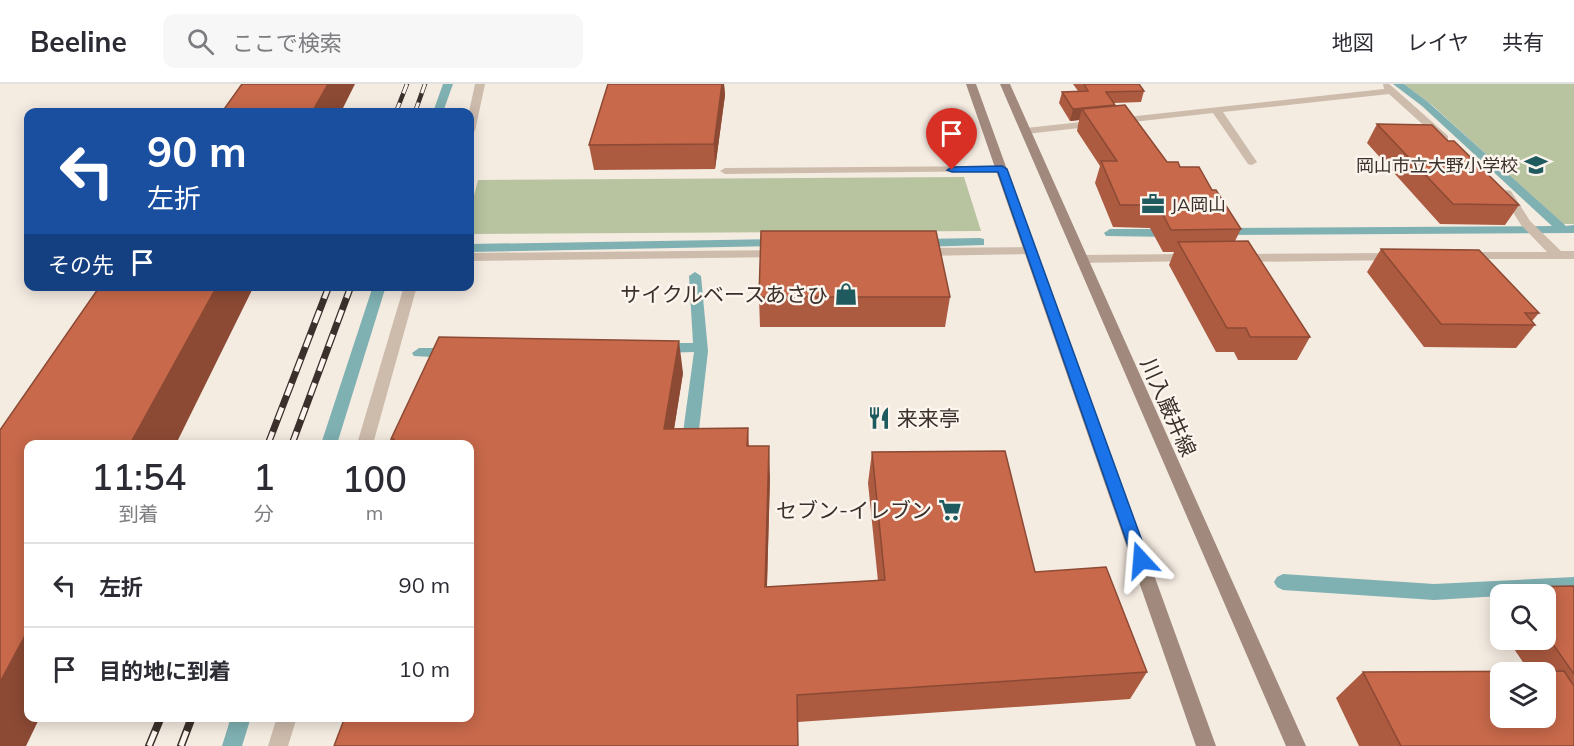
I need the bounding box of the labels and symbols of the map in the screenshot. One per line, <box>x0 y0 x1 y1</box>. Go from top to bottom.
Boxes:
pin <box>926 108 977 170</box>
school or university icon: 岡山市立大野小学校 <box>1523 152 1549 178</box>
place label: 岡山市立大野小学校 <box>1356 154 1518 177</box>
office icon: JA岡山 <box>1140 191 1166 217</box>
place label: JA岡山 <box>1171 193 1226 216</box>
place label: サイクルベースあさひ <box>620 281 828 307</box>
shop icon: サイクルベースあさひ <box>833 281 859 307</box>
street label: 川入巌井線 <box>1136 354 1202 460</box>
restaurant icon: 来来亭 <box>866 405 892 431</box>
place label: 来来亭 <box>897 405 960 431</box>
place label: セブン-イレブン <box>776 497 932 523</box>
supermarket icon: セブン-イレブン <box>937 497 963 523</box>
position arrow <box>1109 528 1173 592</box>

